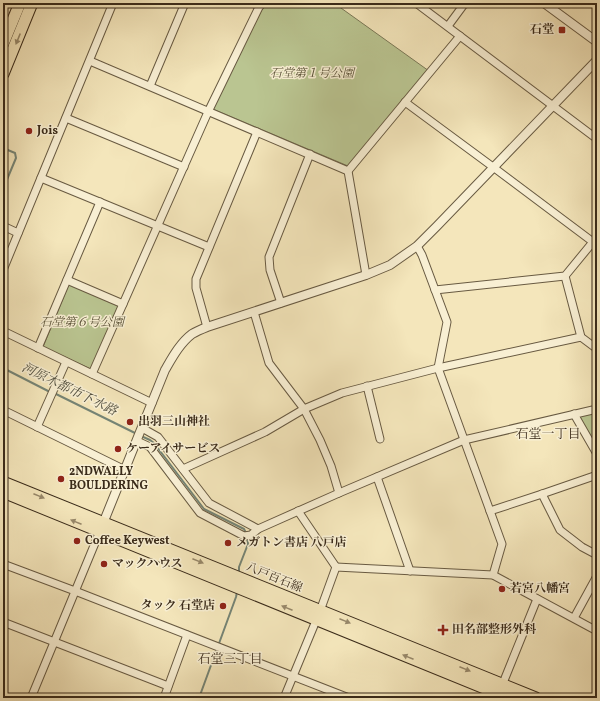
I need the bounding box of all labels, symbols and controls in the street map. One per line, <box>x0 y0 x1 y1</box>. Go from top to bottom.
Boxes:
place label: 石堂 <box>530 22 554 38</box>
marker: 石堂 <box>557 25 567 35</box>
one-way arrow <box>14 33 20 45</box>
park label: 石堂第１号公園 <box>270 66 356 82</box>
place label: Jois <box>36 123 58 139</box>
marker: Jois <box>24 126 34 136</box>
park label: 石堂第６号公園 <box>40 315 126 331</box>
water label: 河原木都市下水路 <box>18 359 121 421</box>
place label: 出羽三山神社 <box>138 414 210 430</box>
marker: 出羽三山神社 <box>125 417 135 427</box>
district label: 石堂一丁目 <box>515 426 581 444</box>
place label: ケーアイサービス <box>126 441 220 457</box>
marker: ケーアイサービス <box>113 444 123 454</box>
place label: 2NDWALLY BOULDERING <box>69 464 149 494</box>
marker: 2NDWALLY BOULDERING <box>56 474 66 484</box>
one-way arrow <box>34 494 46 500</box>
one-way arrow <box>70 518 82 524</box>
place label: Coffee Keywest <box>85 533 170 549</box>
place label: メガトン書店 八戸店 <box>236 535 346 551</box>
marker: Coffee Keywest <box>72 536 82 546</box>
marker: メガトン書店 八戸店 <box>223 538 233 548</box>
place label: マックハウス <box>112 556 182 572</box>
one-way arrow <box>193 558 204 564</box>
marker: マックハウス <box>99 559 109 569</box>
street label: 八戸百石線 <box>243 559 305 597</box>
place label: 若宮八幡宮 <box>510 581 570 597</box>
marker: 若宮八幡宮 <box>497 584 507 594</box>
place label: タック 石堂店 <box>141 598 215 614</box>
marker: タック 石堂店 <box>218 601 228 611</box>
one-way arrow <box>282 605 293 611</box>
one-way arrow <box>339 618 351 624</box>
place label: 田名部整形外科 <box>452 622 537 638</box>
marker: 田名部整形外科 <box>437 624 449 636</box>
district label: 石堂三丁目 <box>197 651 263 669</box>
one-way arrow <box>402 654 413 660</box>
one-way arrow <box>460 667 472 673</box>

